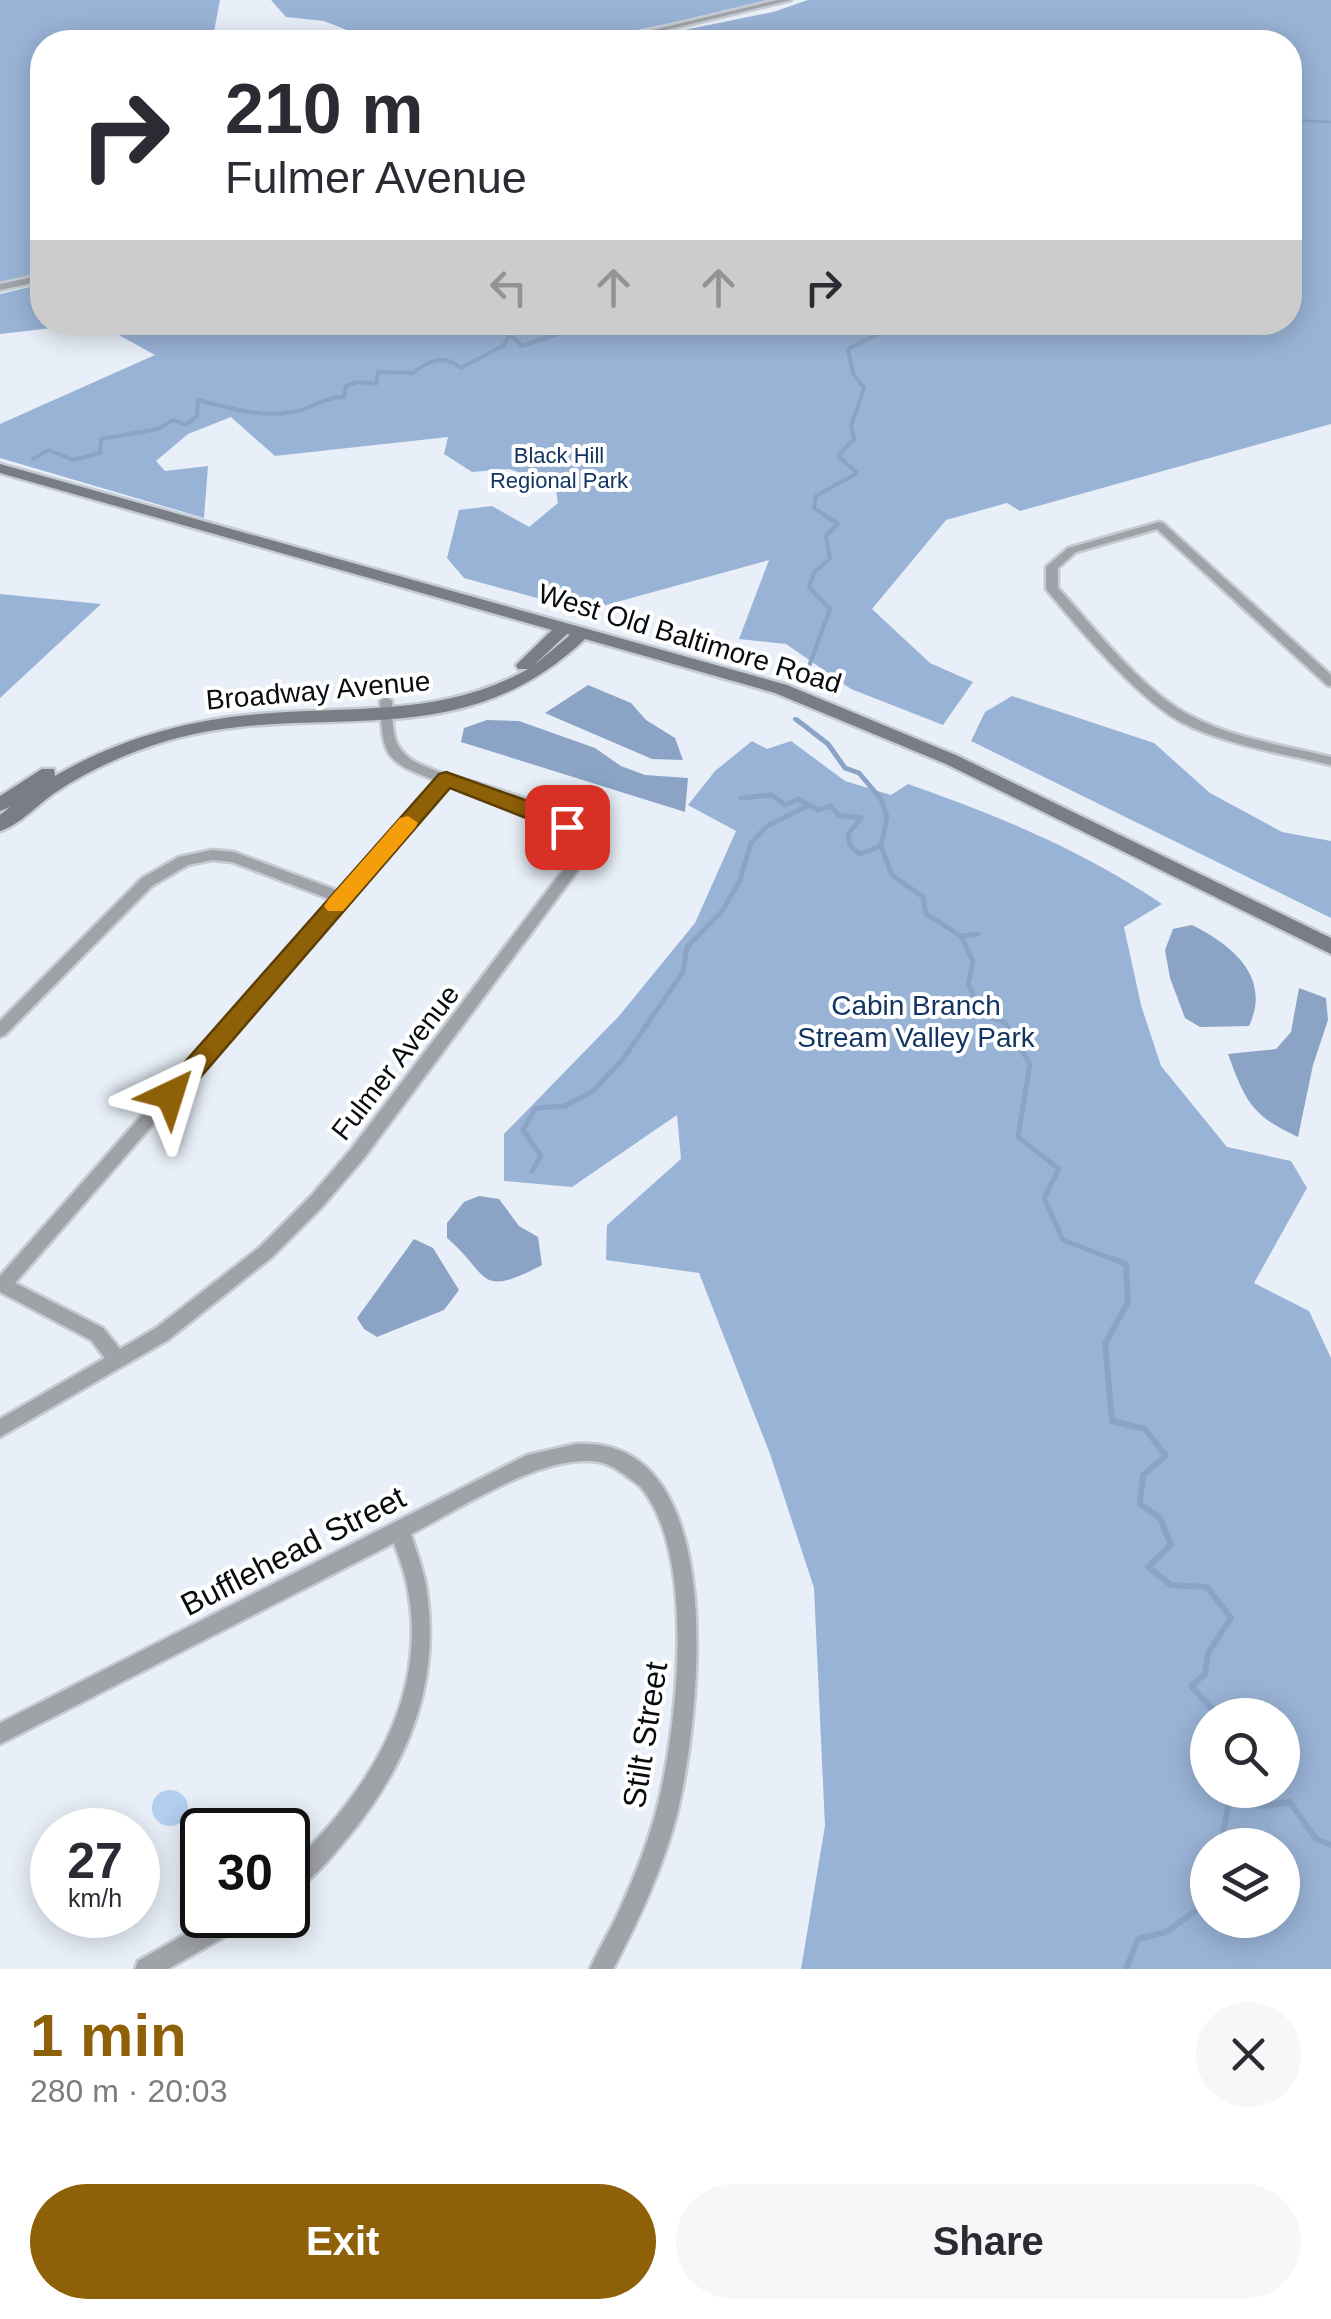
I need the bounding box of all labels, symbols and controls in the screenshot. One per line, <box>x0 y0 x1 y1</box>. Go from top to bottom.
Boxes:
icon: right <box>60 70 190 200</box>
text: 210 m <box>225 70 423 148</box>
text: Fulmer Avenue <box>225 152 527 203</box>
icon: left <box>481 260 536 315</box>
icon: ahead <box>586 260 641 315</box>
icon: ahead <box>691 260 746 315</box>
icon: right <box>796 260 851 315</box>
park label: Black Hill Regional Park <box>490 443 629 493</box>
street label: West Old Baltimore Road <box>535 578 845 699</box>
street label: Broadway Avenue <box>205 665 432 716</box>
pin <box>525 785 610 870</box>
icon: arrive <box>540 800 595 855</box>
street label: Fulmer Avenue <box>325 979 465 1146</box>
park label: Cabin Branch Stream Valley Park <box>797 990 1036 1053</box>
position arrow <box>118 1043 222 1147</box>
street label: Bufflehead Street <box>175 1479 411 1623</box>
street label: Stilt Street <box>616 1659 674 1811</box>
map controls <box>1190 1698 1300 1938</box>
button: search <box>1190 1698 1300 1808</box>
speed limit sign: 30 <box>180 1808 310 1938</box>
button: layers <box>1190 1828 1300 1938</box>
text: 27 <box>67 1833 123 1889</box>
text: km/h <box>68 1884 122 1912</box>
text: 1 min <box>30 2002 187 2069</box>
button: close <box>1196 2002 1301 2107</box>
text: 280 m · 20:03 <box>30 2073 227 2109</box>
button: Exit <box>30 2184 656 2299</box>
button: Share <box>676 2184 1301 2299</box>

